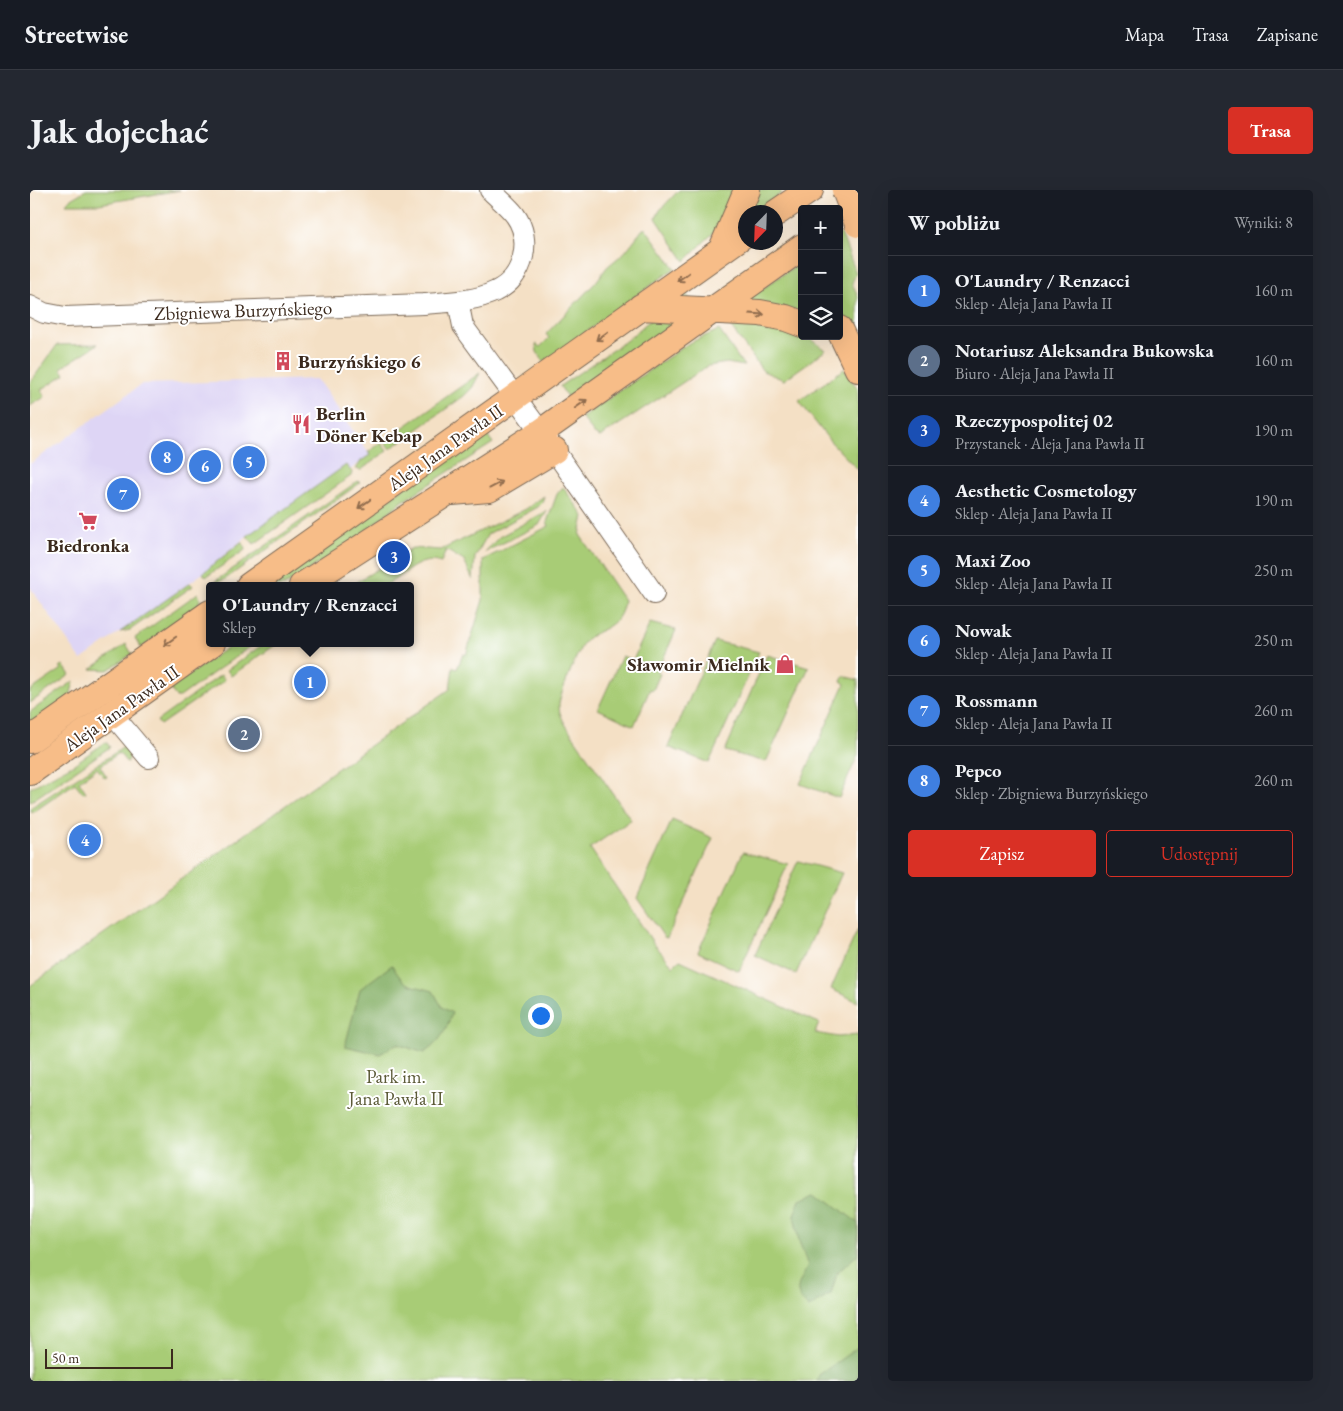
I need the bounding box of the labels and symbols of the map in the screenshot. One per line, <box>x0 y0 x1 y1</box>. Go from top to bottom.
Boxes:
north arrow <box>738 205 783 250</box>
one-way arrow <box>676 272 690 282</box>
street label: Zbigniewa Burzyńskiego <box>154 295 332 326</box>
one-way arrow <box>749 309 765 318</box>
one-way arrow <box>595 331 609 341</box>
place label: Burzyńskiego 6 <box>298 349 421 374</box>
building icon: Burzyńskiego 6 <box>272 350 294 372</box>
street label: Aleja Jana Pawła II <box>382 398 508 497</box>
one-way arrow <box>573 398 587 409</box>
place label: Berlin Döner Kebap <box>316 401 423 448</box>
restaurant icon: Berlin Döner Kebap <box>290 413 312 435</box>
pin: 8 <box>151 438 183 476</box>
pin: 5 <box>233 443 265 481</box>
pin: 6 <box>189 447 221 485</box>
pin: 7 <box>107 475 139 513</box>
one-way arrow <box>488 479 503 489</box>
one-way arrow <box>357 499 371 509</box>
supermarket icon: Biedronka <box>77 510 99 532</box>
place label: Biedronka <box>47 533 130 558</box>
pin: 3 <box>378 538 410 576</box>
one-way arrow <box>163 636 177 646</box>
place label: Sławomir Mielnik <box>627 652 771 677</box>
shop icon: Sławomir Mielnik <box>774 653 796 675</box>
street label: Aleja Jana Pawła II <box>58 659 184 758</box>
pin: 1 <box>294 663 326 701</box>
pin: 2 <box>228 715 260 753</box>
pin: 4 <box>69 821 101 859</box>
your location <box>528 1003 554 1029</box>
park label: Park im. Jana Pawła II <box>347 1064 444 1111</box>
scale bar <box>45 1346 172 1369</box>

